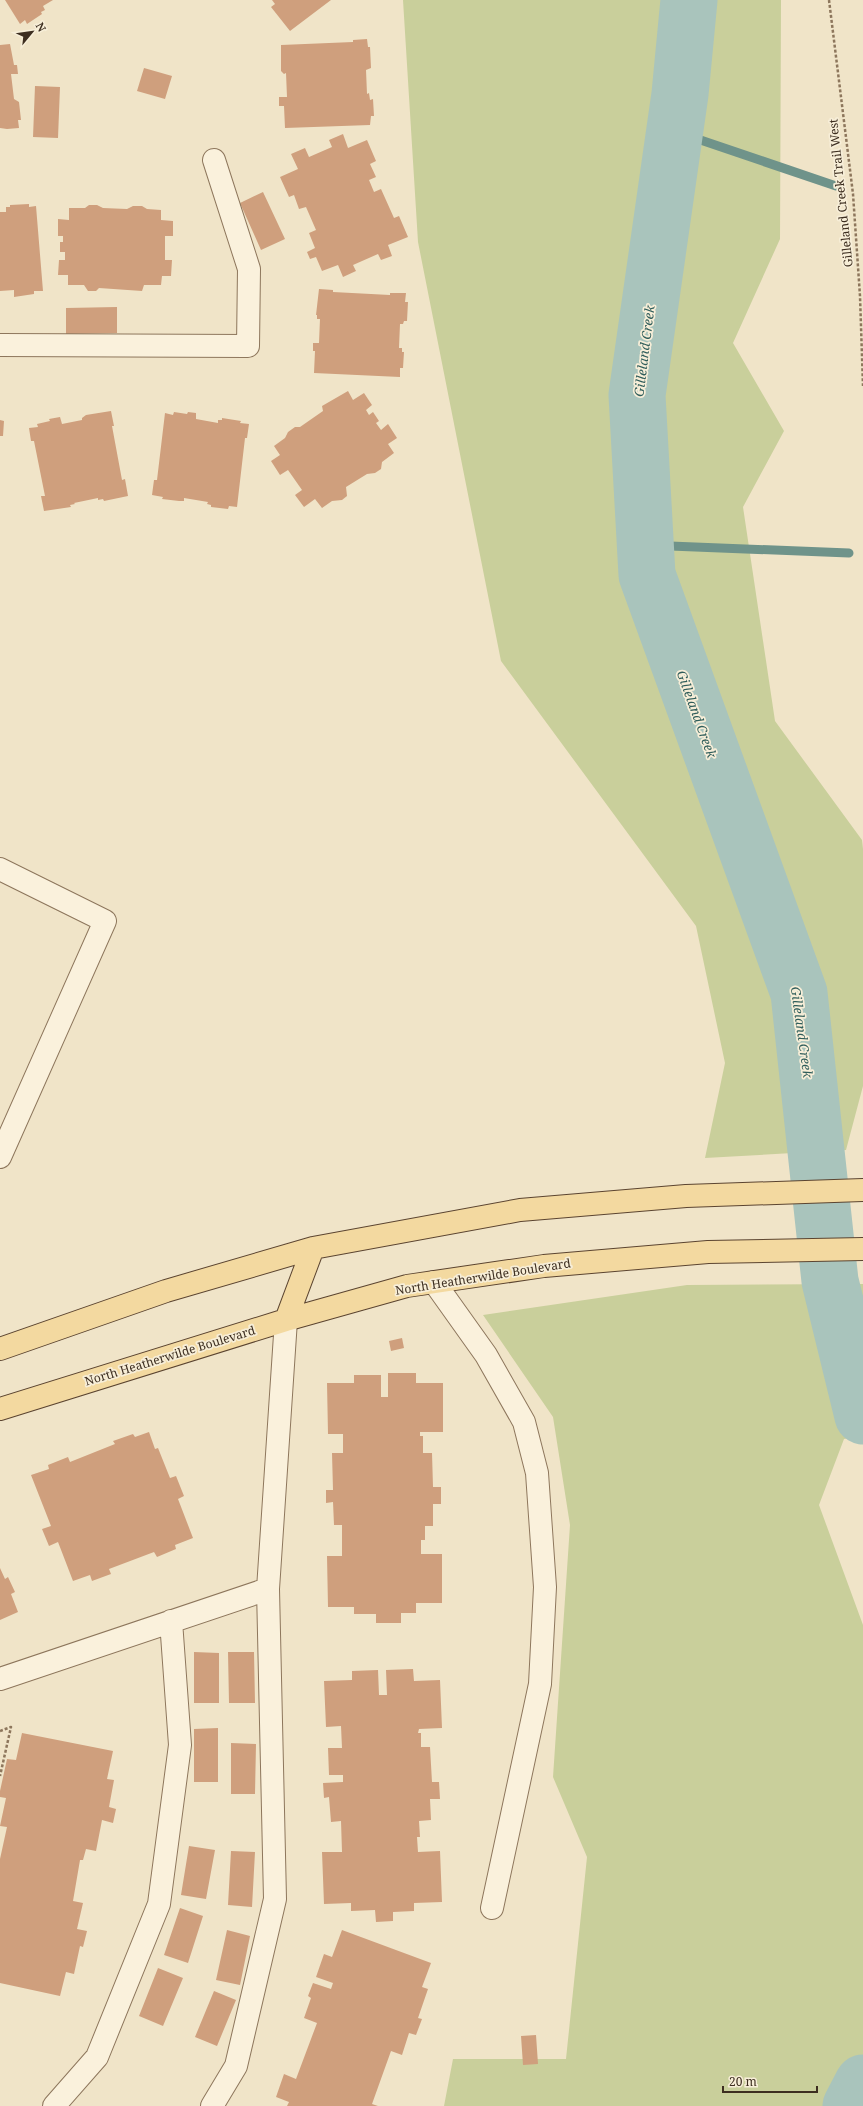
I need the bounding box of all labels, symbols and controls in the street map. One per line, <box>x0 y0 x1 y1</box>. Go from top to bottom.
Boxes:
north arrow <box>12 12 52 52</box>
text: N <box>33 19 50 35</box>
street label: Gilleland Creek Trail West <box>824 118 857 268</box>
water label: Gilleland Creek <box>629 304 659 398</box>
water label: Gilleland Creek <box>673 668 721 761</box>
water label: Gilleland Creek <box>787 985 817 1079</box>
street label: North Heatherwilde Boulevard <box>394 1254 572 1299</box>
street label: North Heatherwilde Boulevard <box>83 1321 258 1390</box>
scale bar <box>723 2068 817 2094</box>
text: 20 m <box>729 2073 757 2090</box>

